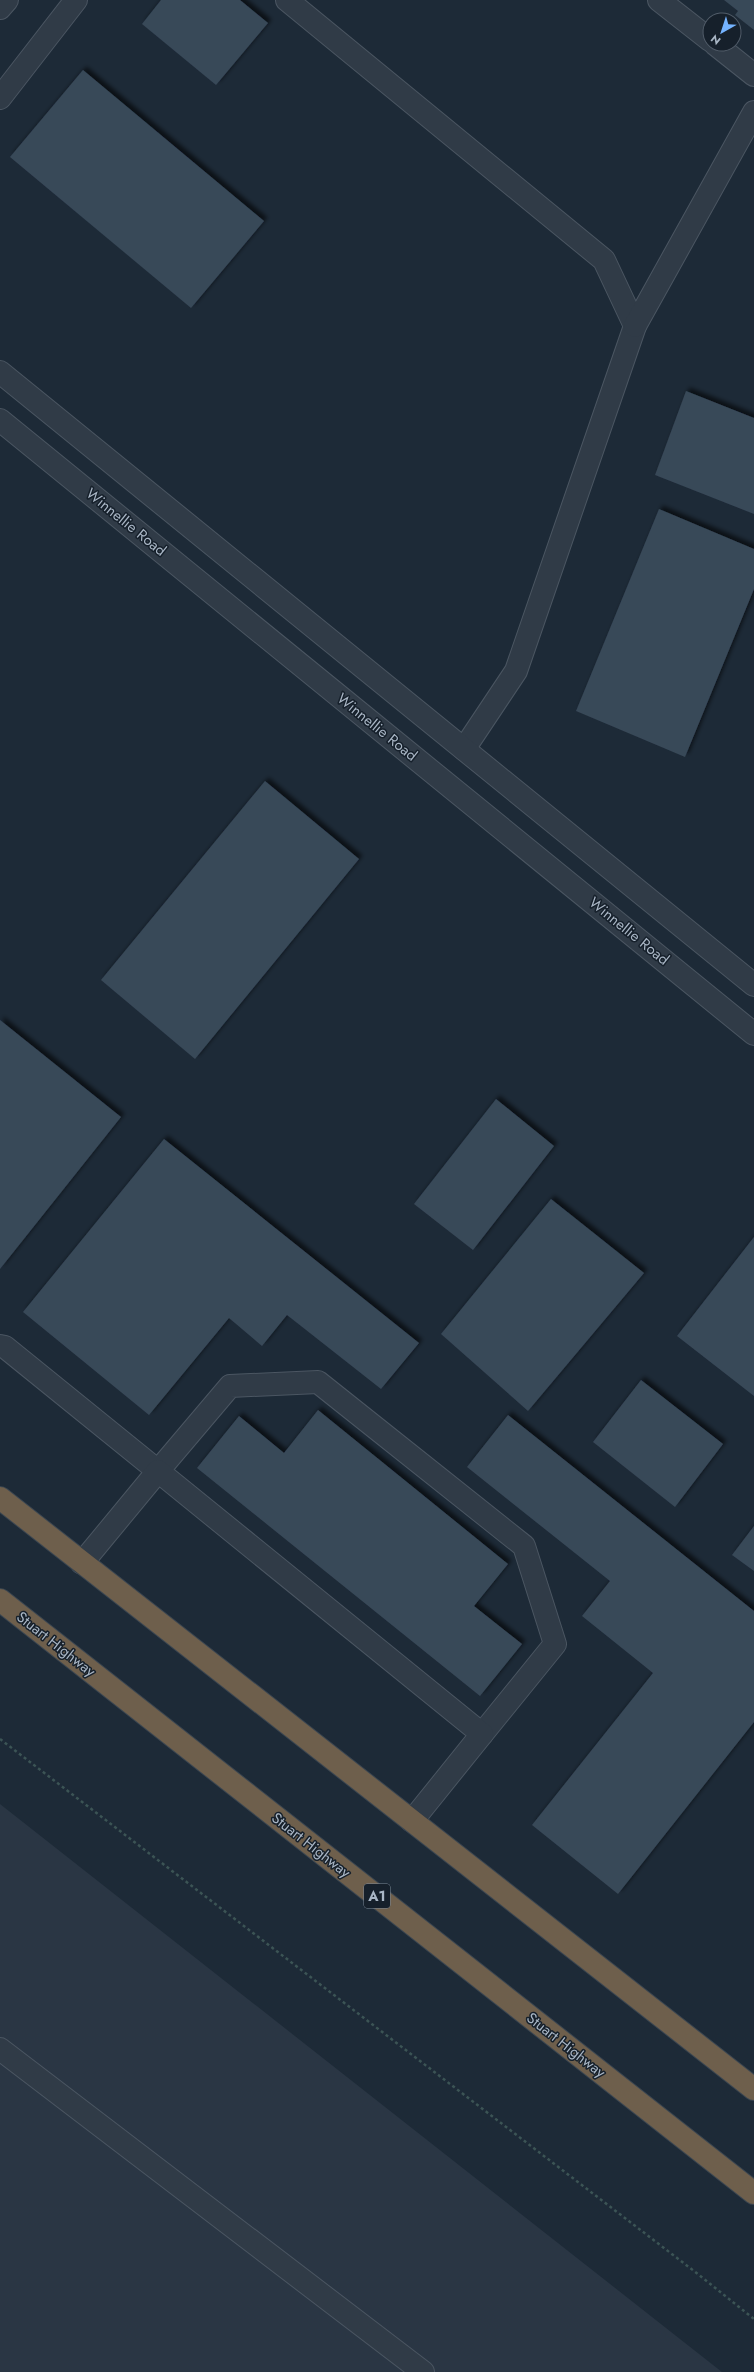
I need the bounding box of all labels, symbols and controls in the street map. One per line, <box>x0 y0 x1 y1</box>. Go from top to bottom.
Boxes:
north arrow <box>702 12 742 52</box>
text: N <box>707 31 724 49</box>
street label: Winnellie Road <box>81 483 171 561</box>
street label: Winnellie Road <box>332 688 422 766</box>
street label: Winnellie Road <box>584 892 674 970</box>
street label: Stuart Highway <box>12 1606 101 1682</box>
street label: Stuart Highway <box>267 1807 356 1883</box>
road number: A1 <box>364 1884 390 1908</box>
street label: Stuart Highway <box>522 2007 611 2083</box>

